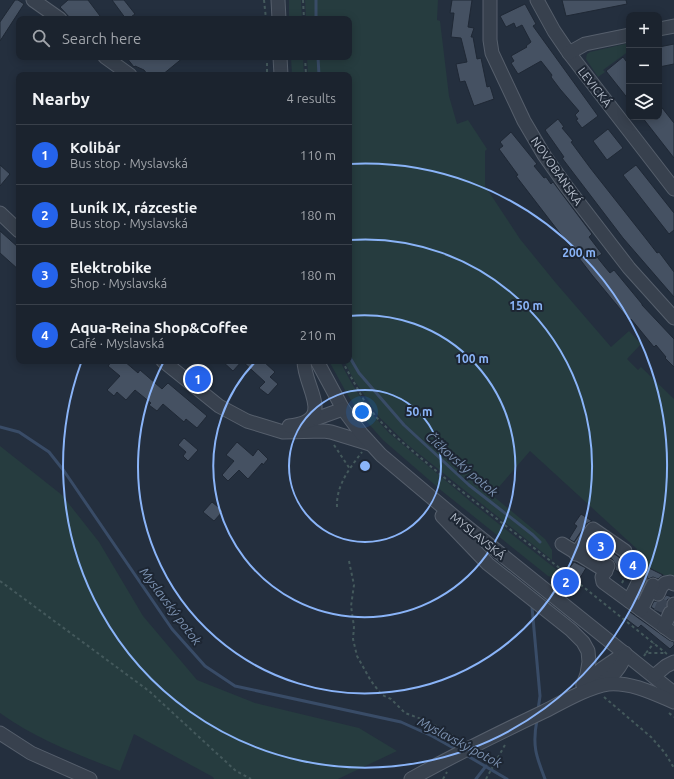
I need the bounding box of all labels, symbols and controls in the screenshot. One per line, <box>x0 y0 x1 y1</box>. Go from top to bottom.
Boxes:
map controls <box>626 12 662 120</box>
button: + <box>626 12 662 48</box>
search box <box>16 16 352 60</box>
icon: search <box>30 27 52 49</box>
text: Search here <box>62 30 141 47</box>
button: − <box>626 48 662 84</box>
street label: LEVICKÁ <box>576 65 615 109</box>
button: layers <box>626 84 662 120</box>
text: Nearby <box>32 89 90 108</box>
text: 4 results <box>286 91 336 105</box>
street label: NOVOBANSKÁ <box>529 134 585 208</box>
text: Kolibár <box>70 139 121 156</box>
text: 1 <box>41 148 49 162</box>
text: 110 m <box>300 148 336 162</box>
text: Bus stop · Myslavská <box>70 156 188 170</box>
text: Luník IX, rázcestie <box>70 199 197 216</box>
text: 2 <box>41 208 49 222</box>
text: 180 m <box>300 208 336 222</box>
text: Bus stop · Myslavská <box>70 216 188 230</box>
text: 200 m <box>562 246 596 259</box>
text: Elektrobike <box>70 259 152 276</box>
text: 3 <box>41 268 49 282</box>
text: 180 m <box>300 268 336 282</box>
text: Shop · Myslavská <box>70 276 167 290</box>
text: 150 m <box>509 299 543 312</box>
text: Aqua-Reina Shop&Coffee <box>70 319 248 336</box>
text: 4 <box>41 328 49 342</box>
text: 210 m <box>300 328 336 342</box>
text: Café · Myslavská <box>70 336 164 350</box>
text: 100 m <box>455 352 489 365</box>
pin: 1 <box>185 364 211 394</box>
your location <box>352 402 372 422</box>
text: 50 m <box>406 405 432 418</box>
water label: Čičkovský potok <box>423 429 501 499</box>
centre of rings <box>358 459 372 473</box>
street label: MYSLAVSKÁ <box>448 510 508 562</box>
pin: 3 <box>588 531 614 561</box>
pin: 4 <box>620 550 646 580</box>
water label: Myslavský potok <box>137 565 205 648</box>
pin: 2 <box>553 567 579 597</box>
water label: Myslavský potok <box>416 714 505 770</box>

